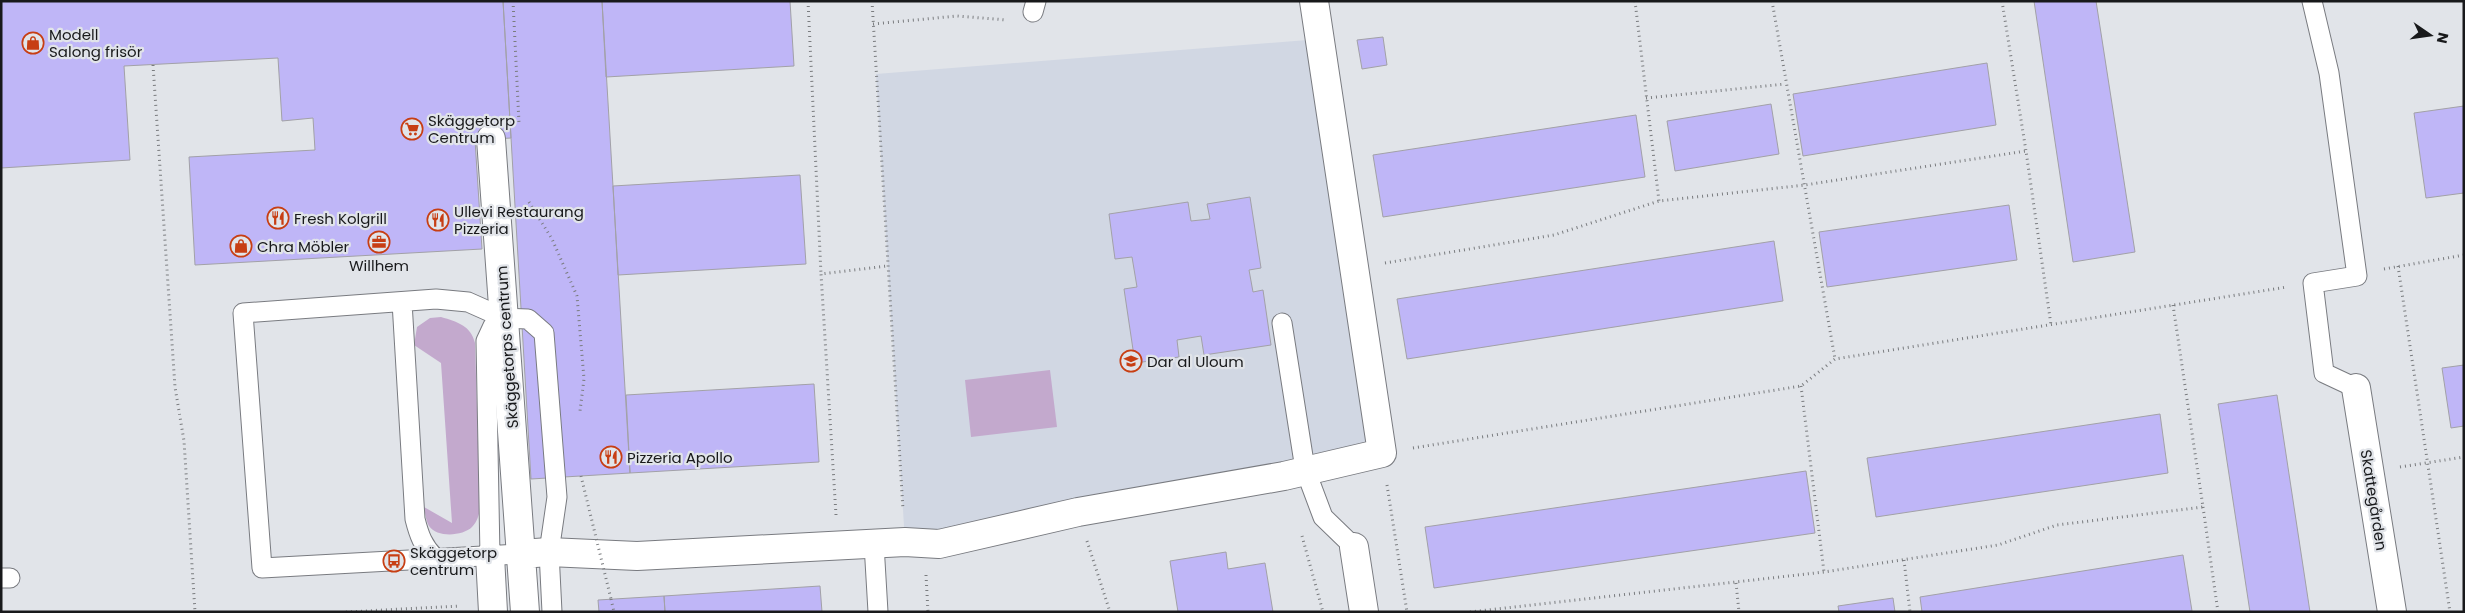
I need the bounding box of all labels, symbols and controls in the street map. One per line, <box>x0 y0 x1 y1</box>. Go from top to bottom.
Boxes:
north arrow <box>2405 10 2455 60</box>
place label: Modell Salong frisör <box>49 24 143 62</box>
shop icon: Modell Salong frisör <box>21 31 45 55</box>
text: N <box>2432 31 2454 45</box>
place label: Skäggetorp Centrum <box>428 110 515 148</box>
supermarket icon: Skäggetorp Centrum <box>400 117 424 141</box>
place label: Ullevi Restaurang Pizzeria <box>454 201 584 239</box>
restaurant icon: Fresh Kolgrill <box>266 206 290 230</box>
place label: Fresh Kolgrill <box>294 208 387 229</box>
restaurant icon: Ullevi Restaurang Pizzeria <box>426 208 450 232</box>
office icon: Willhem <box>367 230 391 254</box>
shop icon: Chra Möbler <box>229 234 253 258</box>
place label: Chra Möbler <box>257 236 350 257</box>
place label: Willhem <box>349 255 409 276</box>
street label: Skäggetorps centrum <box>491 265 523 429</box>
school or university icon: Dar al Uloum <box>1119 349 1143 373</box>
place label: Dar al Uloum <box>1147 351 1244 372</box>
restaurant icon: Pizzeria Apollo <box>599 445 623 469</box>
place label: Pizzeria Apollo <box>627 447 733 468</box>
street label: Skattegården <box>2356 448 2392 552</box>
place label: Skäggetorp centrum <box>410 542 497 580</box>
bus stop icon: Skäggetorp centrum <box>382 549 406 573</box>

